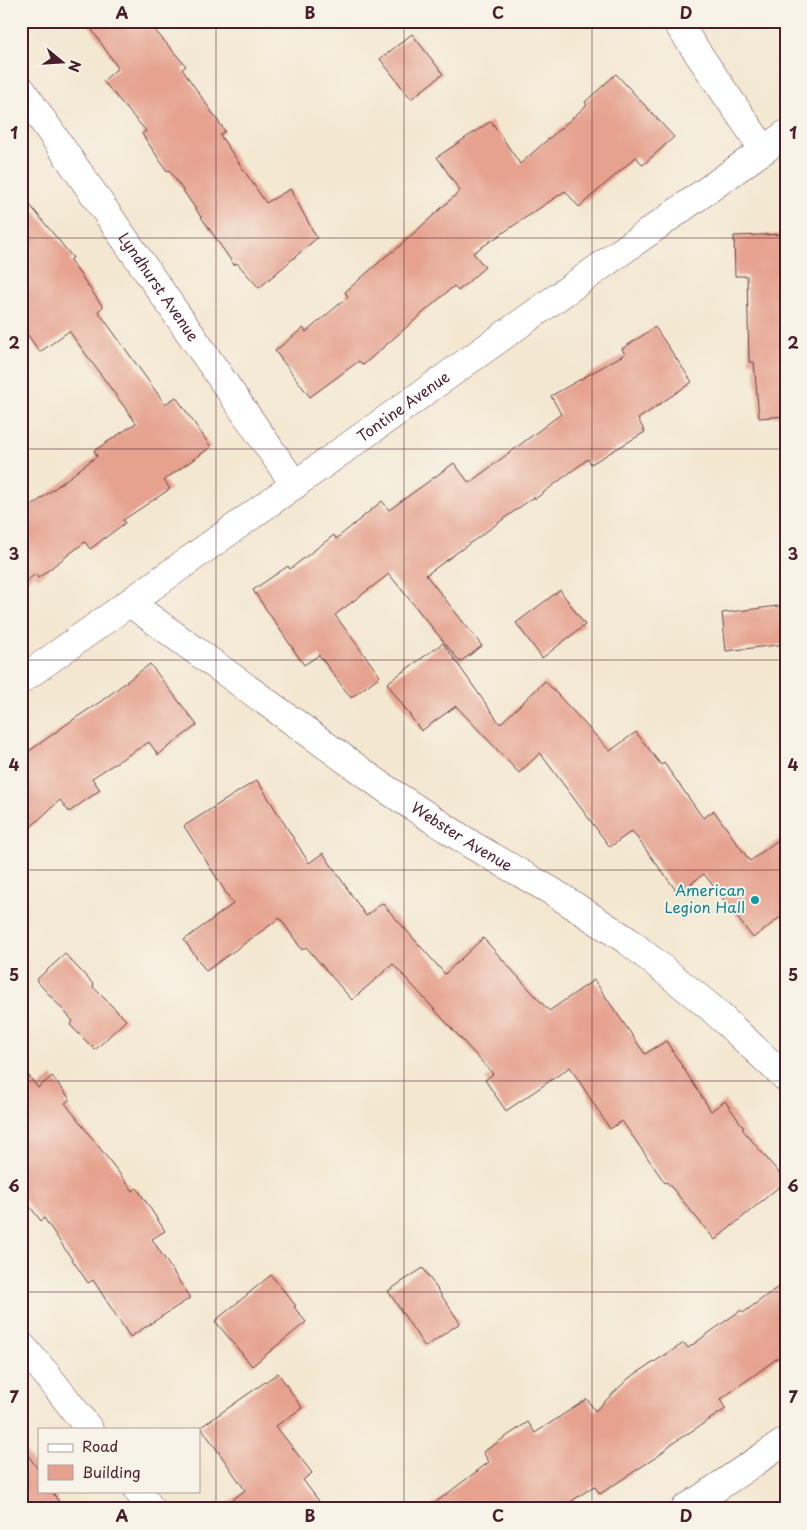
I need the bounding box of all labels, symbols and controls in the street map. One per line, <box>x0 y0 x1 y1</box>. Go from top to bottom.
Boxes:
text: A <box>116 0 129 24</box>
text: B <box>305 0 316 24</box>
text: C <box>492 0 504 24</box>
text: D <box>680 0 692 24</box>
north arrow <box>38 38 88 88</box>
text: N <box>63 58 87 75</box>
text: 1 <box>10 120 18 144</box>
text: 1 <box>789 120 797 144</box>
street label: Lyndhurst Avenue <box>113 227 205 346</box>
text: 2 <box>8 330 20 354</box>
text: 2 <box>787 330 799 354</box>
street label: Tontine Avenue <box>351 365 454 447</box>
text: 3 <box>9 541 19 565</box>
text: 3 <box>788 541 798 565</box>
text: 4 <box>9 752 20 776</box>
text: 4 <box>788 752 799 776</box>
street label: Webster Avenue <box>407 795 517 876</box>
place label: American Legion Hall <box>664 878 745 918</box>
marker: American Legion Hall <box>749 894 761 906</box>
text: 5 <box>9 962 19 986</box>
text: 5 <box>788 962 798 986</box>
text: 6 <box>8 1173 20 1197</box>
text: 6 <box>787 1173 799 1197</box>
text: 7 <box>9 1384 19 1408</box>
text: 7 <box>788 1384 798 1408</box>
legend <box>38 1428 200 1492</box>
text: Road <box>82 1434 118 1457</box>
text: Building <box>82 1460 141 1483</box>
text: A <box>116 1503 129 1527</box>
text: B <box>305 1503 316 1527</box>
text: C <box>492 1503 504 1527</box>
text: D <box>680 1503 692 1527</box>

